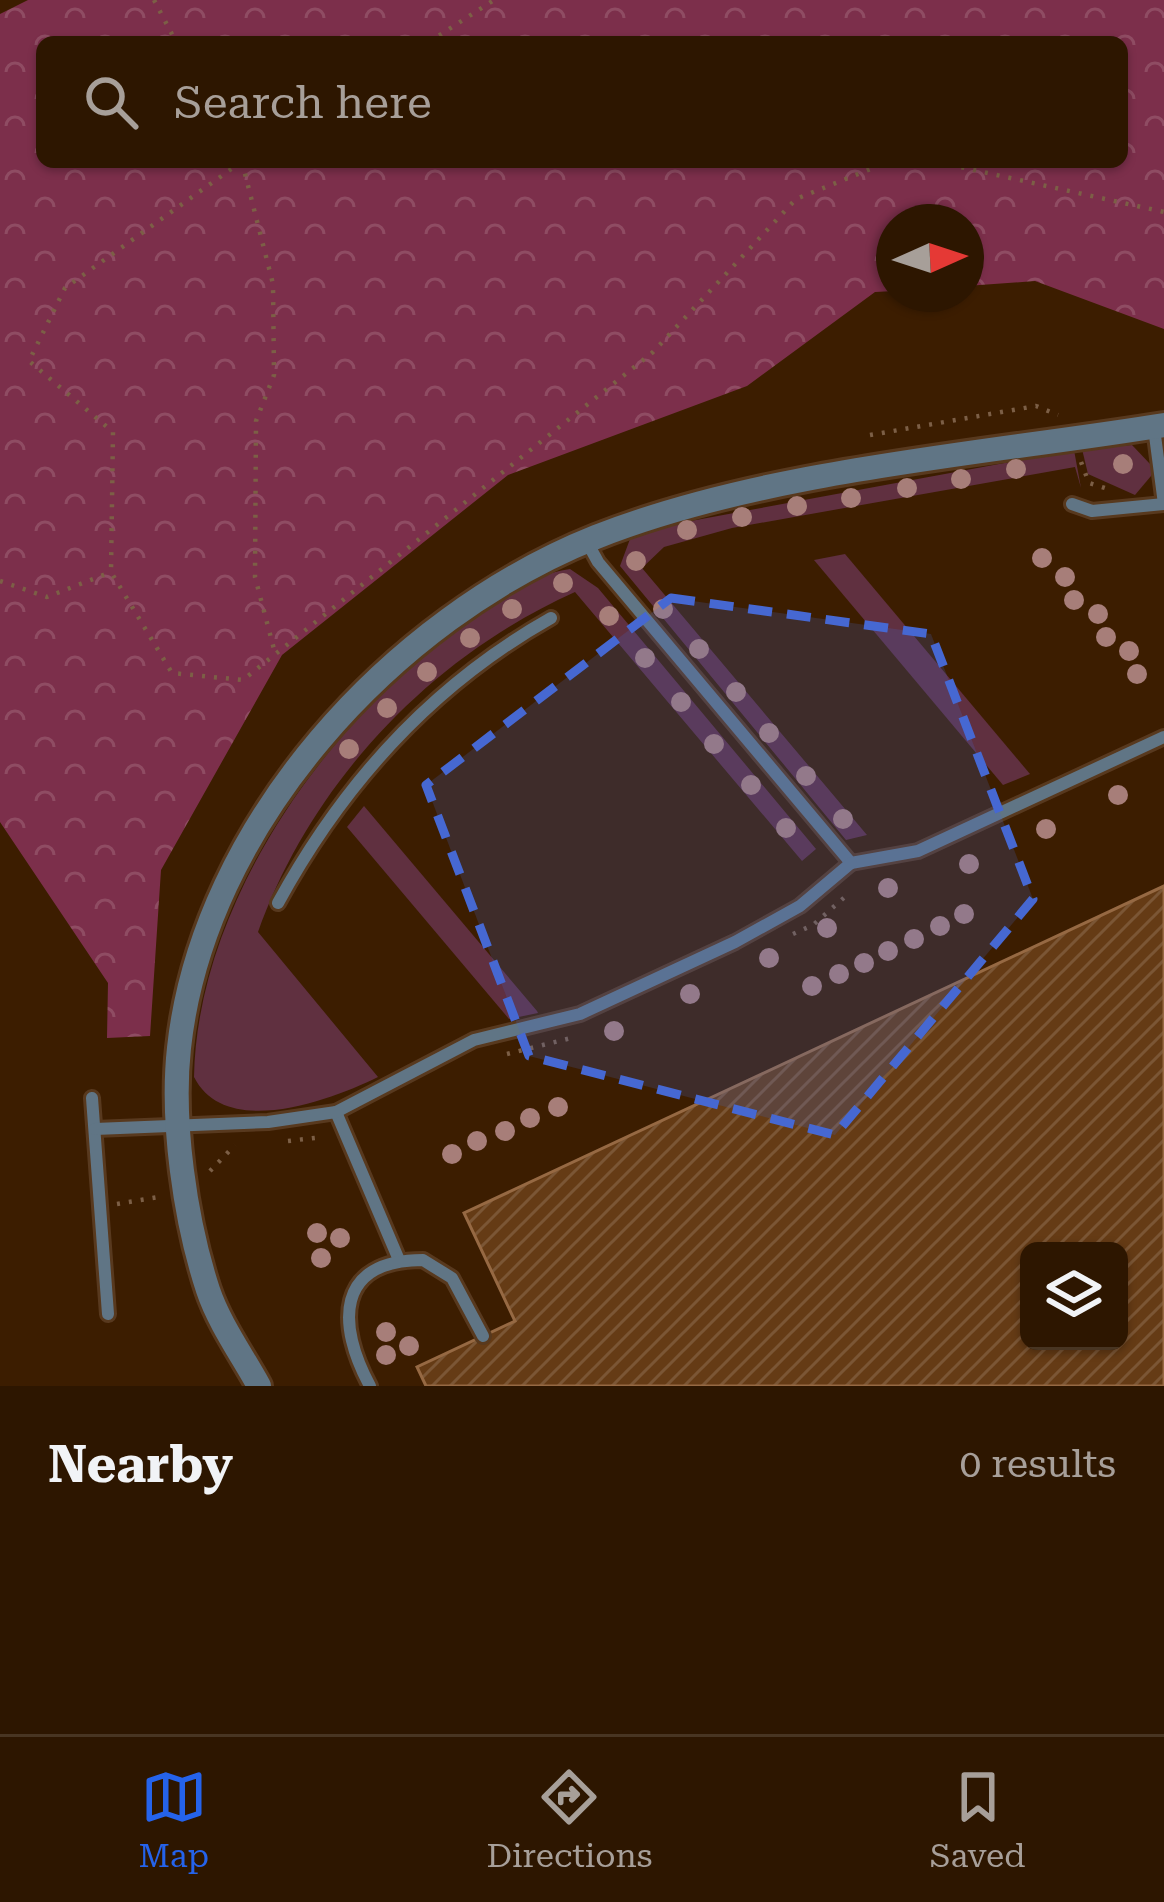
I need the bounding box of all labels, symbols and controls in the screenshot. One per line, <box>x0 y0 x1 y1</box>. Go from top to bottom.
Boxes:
search box <box>36 36 1128 168</box>
icon: search <box>78 69 144 135</box>
text: Search here <box>174 76 432 129</box>
north arrow <box>876 204 984 312</box>
map controls <box>1020 1242 1128 1350</box>
button: layers <box>1020 1242 1128 1350</box>
text: Nearby <box>48 1435 233 1494</box>
text: 0 results <box>959 1441 1116 1487</box>
tab: Map <box>139 1764 209 1875</box>
tab: Directions <box>486 1764 652 1875</box>
tab: Saved <box>930 1764 1025 1875</box>

